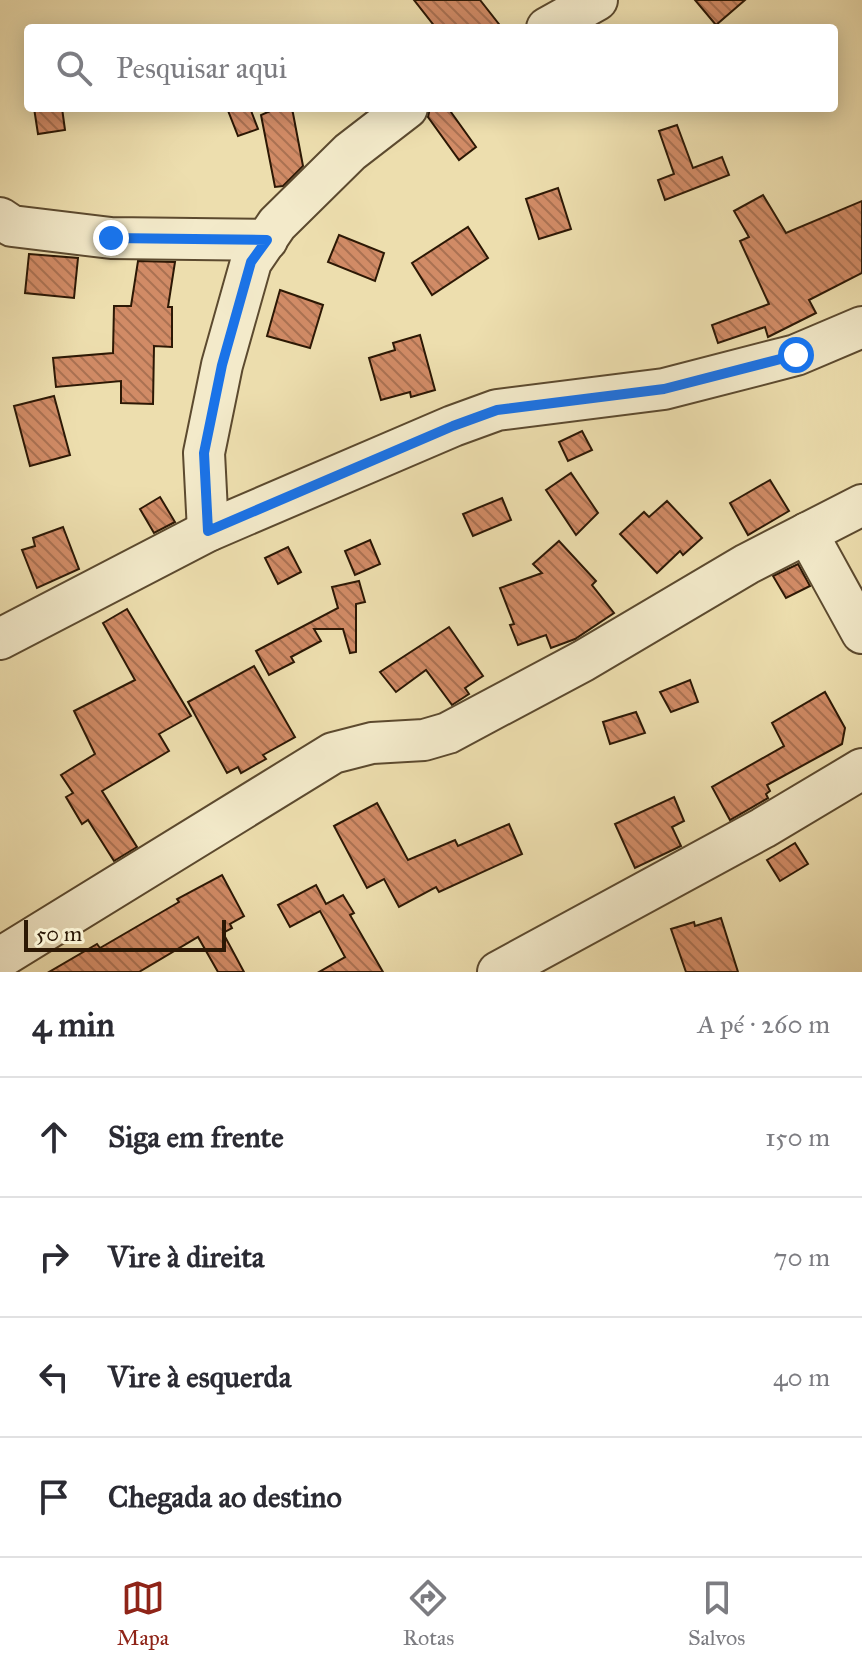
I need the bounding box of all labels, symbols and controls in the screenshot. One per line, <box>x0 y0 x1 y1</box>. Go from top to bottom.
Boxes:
search box <box>24 24 838 112</box>
icon: search <box>52 46 96 90</box>
text: Pesquisar aqui <box>116 50 287 86</box>
route end <box>93 220 129 256</box>
route start <box>778 337 814 373</box>
scale bar <box>24 916 226 952</box>
text: 50 m <box>36 920 82 947</box>
text: 4 min <box>32 1004 115 1045</box>
text: A pé · 260 m <box>697 1008 830 1040</box>
icon: ahead <box>32 1115 76 1159</box>
text: Siga em frente <box>108 1119 284 1155</box>
text: 150 m <box>765 1121 830 1153</box>
icon: right <box>32 1235 76 1279</box>
text: Vire à direita <box>108 1239 264 1275</box>
text: 70 m <box>774 1241 830 1273</box>
icon: left <box>32 1355 76 1399</box>
text: Vire à esquerda <box>108 1359 291 1395</box>
text: 40 m <box>773 1361 830 1393</box>
icon: arrive <box>32 1475 76 1519</box>
text: Chegada ao destino <box>108 1479 342 1515</box>
tab: Mapa <box>117 1576 169 1651</box>
tab: Rotas <box>403 1576 454 1651</box>
tab: Salvos <box>688 1576 745 1651</box>

